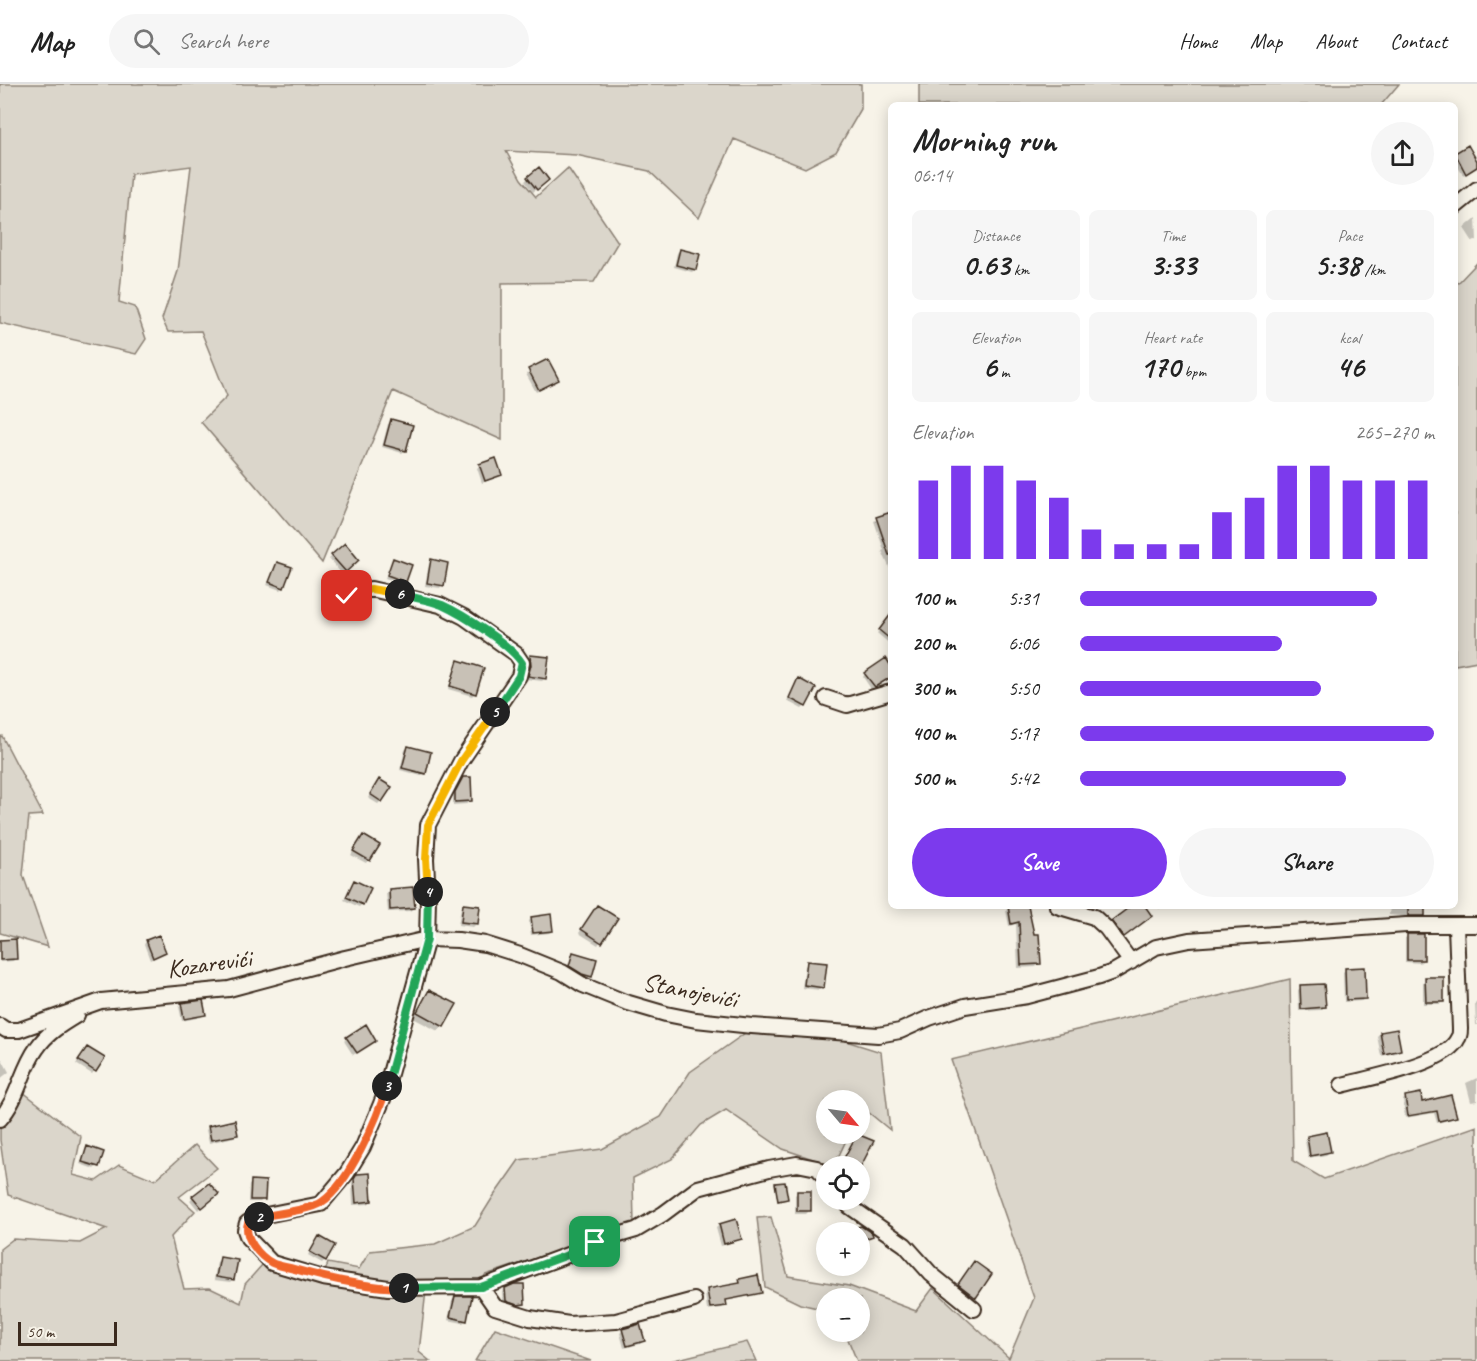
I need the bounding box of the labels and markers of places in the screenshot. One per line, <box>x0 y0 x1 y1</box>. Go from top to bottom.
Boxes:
pin <box>321 570 372 621</box>
pin: 6 <box>385 579 415 609</box>
pin: 5 <box>480 697 510 727</box>
pin: 4 <box>413 877 443 907</box>
pin: 3 <box>372 1071 402 1101</box>
pin: 2 <box>244 1202 274 1232</box>
pin <box>569 1216 620 1267</box>
pin: 1 <box>389 1273 419 1303</box>

